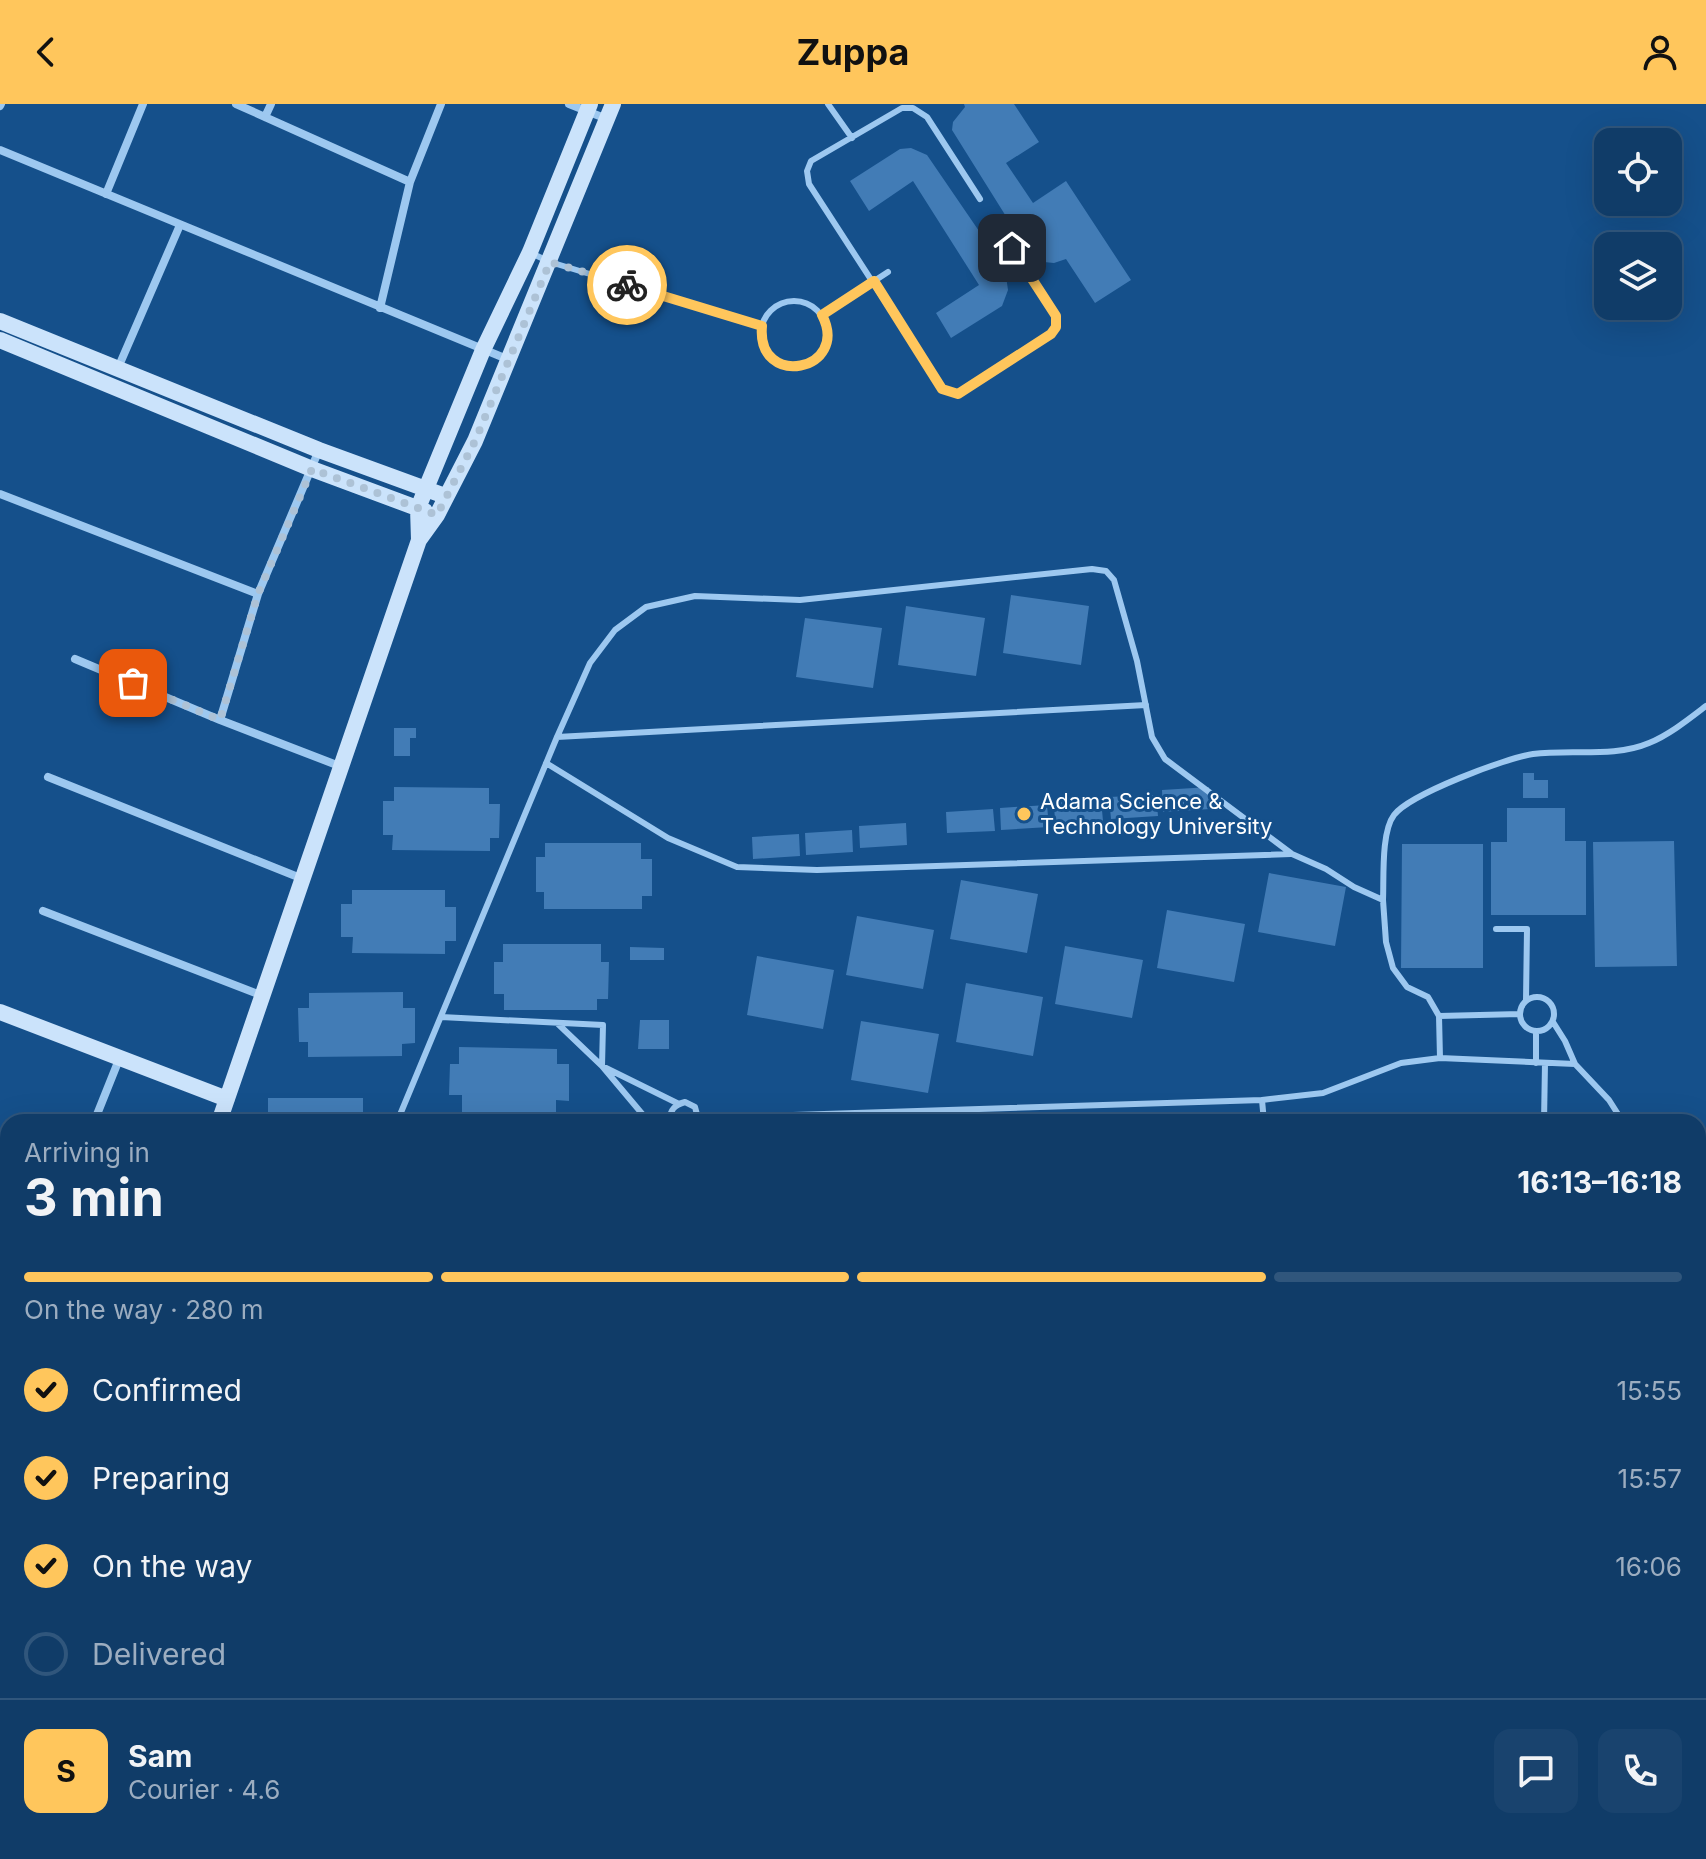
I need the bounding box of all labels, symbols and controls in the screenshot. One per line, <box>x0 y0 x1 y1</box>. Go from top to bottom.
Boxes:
icon: back <box>24 30 68 74</box>
text: Zuppa <box>797 30 909 74</box>
icon: person <box>1638 30 1682 74</box>
map controls <box>1594 128 1682 320</box>
button: locate <box>1594 128 1682 216</box>
pin <box>978 214 1046 282</box>
icon: home <box>990 226 1034 270</box>
button: layers <box>1594 232 1682 320</box>
courier <box>587 245 667 325</box>
icon: bike <box>605 263 649 307</box>
pin <box>99 649 167 717</box>
icon: bag <box>111 661 155 705</box>
place label: Adama Science & Technology University <box>1040 788 1272 839</box>
marker: Adama Science & Technology University <box>1015 805 1033 823</box>
text: Arriving in <box>24 1137 150 1168</box>
text: 16:13–16:18 <box>1517 1164 1682 1200</box>
text: 3 min <box>24 1166 164 1229</box>
text: On the way · 280 m <box>24 1294 264 1325</box>
icon: check <box>24 1368 68 1412</box>
text: Confirmed <box>92 1372 242 1408</box>
text: 15:55 <box>1617 1375 1682 1406</box>
icon: check <box>24 1456 68 1500</box>
text: Preparing <box>92 1460 230 1496</box>
text: 15:57 <box>1618 1463 1682 1494</box>
icon: check <box>24 1544 68 1588</box>
text: On the way <box>92 1548 252 1584</box>
text: 16:06 <box>1615 1551 1682 1582</box>
text: Delivered <box>92 1636 226 1672</box>
button: chat <box>1494 1729 1578 1813</box>
button: phone <box>1598 1729 1682 1813</box>
text: Sam <box>128 1738 192 1774</box>
text: S <box>56 1753 76 1789</box>
text: Courier · 4.6 <box>128 1774 280 1805</box>

